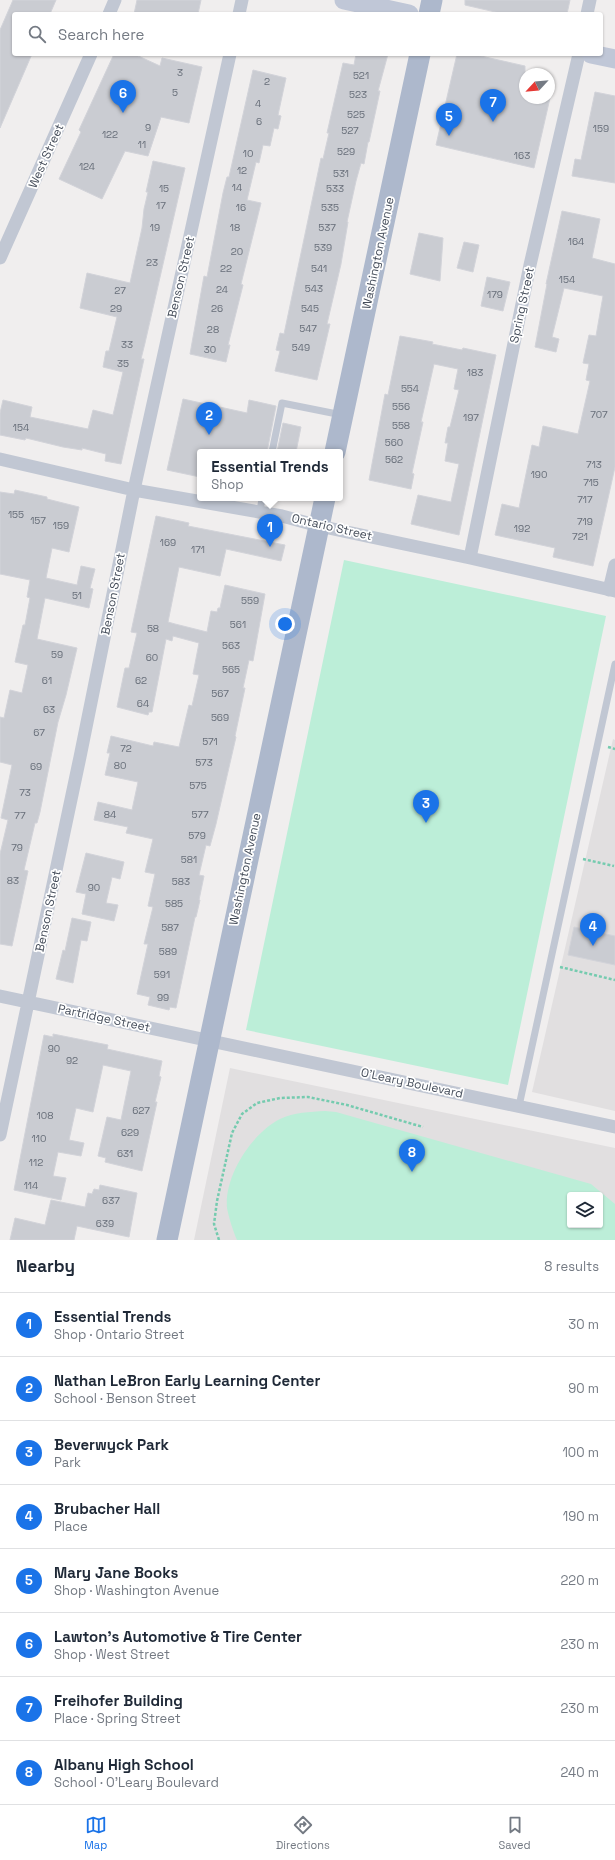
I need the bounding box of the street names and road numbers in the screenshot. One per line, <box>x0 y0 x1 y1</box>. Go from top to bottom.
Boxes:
street label: West Street <box>25 121 67 191</box>
street label: Washington Avenue <box>358 195 398 311</box>
street label: Benson Street <box>164 235 198 319</box>
street label: Spring Street <box>506 265 538 345</box>
street label: Ontario Street <box>290 510 374 544</box>
street label: Benson Street <box>97 552 129 636</box>
street label: Washington Avenue <box>225 811 265 927</box>
street label: Benson Street <box>32 869 64 953</box>
street label: Partridge Street <box>56 1000 152 1036</box>
street label: O'Leary Boulevard <box>359 1064 465 1102</box>

